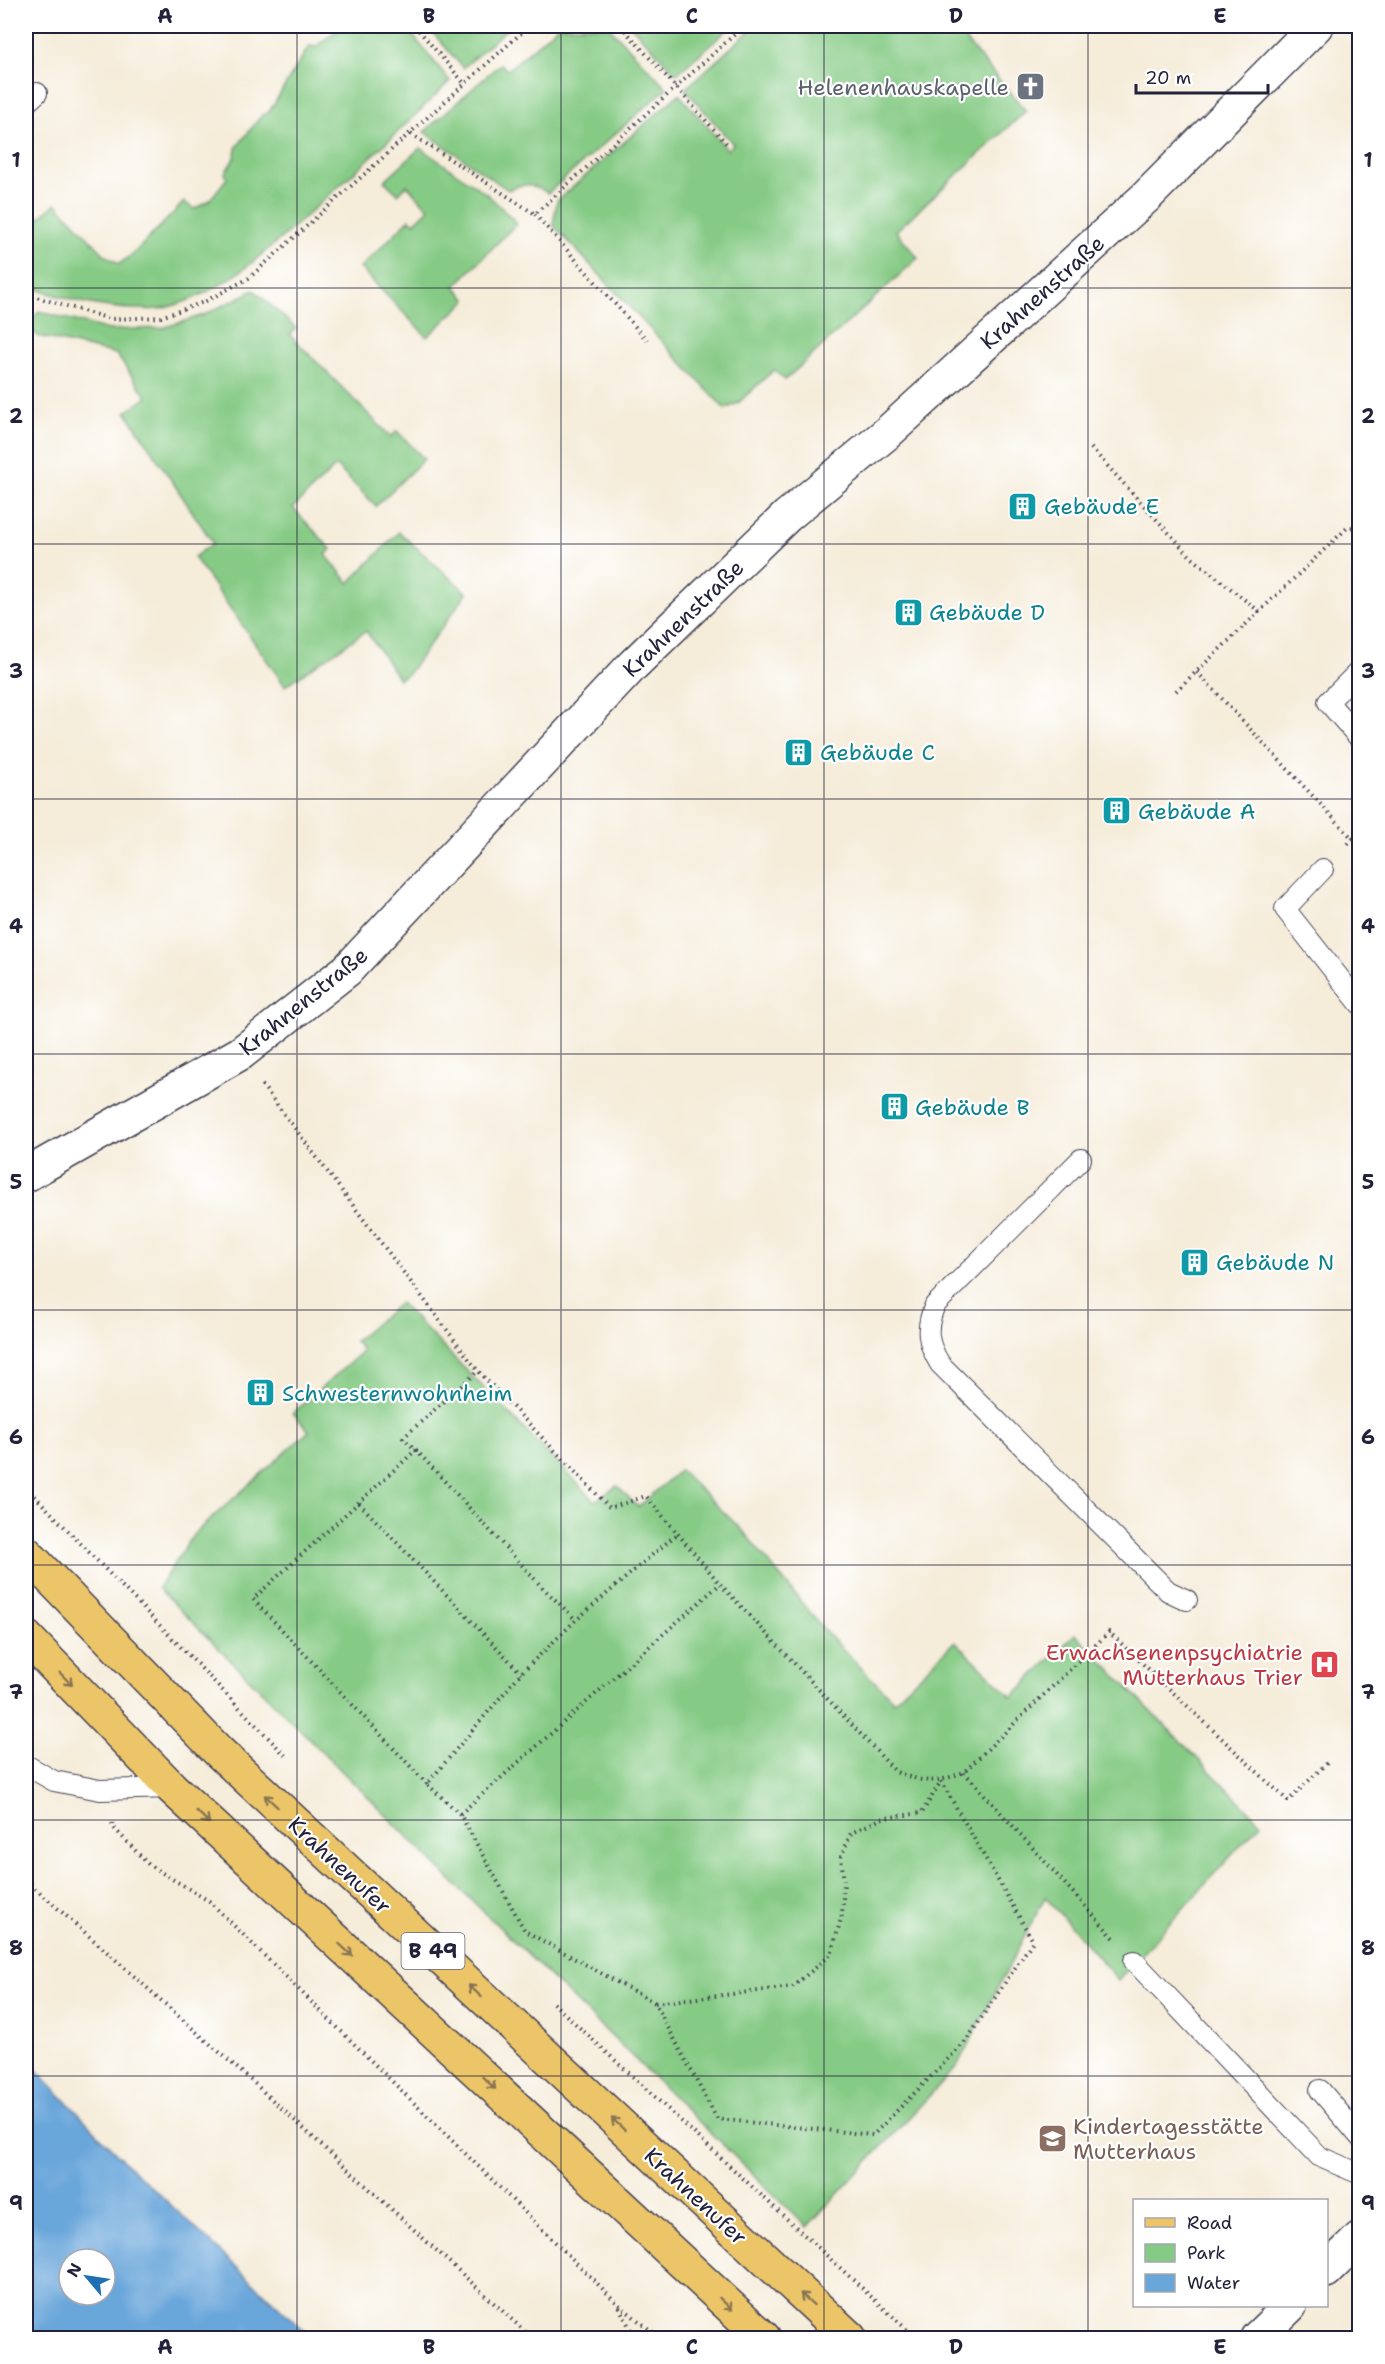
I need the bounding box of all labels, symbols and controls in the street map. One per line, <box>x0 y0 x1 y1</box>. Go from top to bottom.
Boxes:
text: A <box>157 3 173 29</box>
text: B <box>423 3 435 29</box>
text: C <box>686 3 698 29</box>
text: D <box>949 3 963 29</box>
text: E <box>1213 3 1227 29</box>
scale bar <box>1136 57 1268 95</box>
text: 20 m <box>1145 66 1191 90</box>
church icon: Helenenhauskapelle <box>1014 71 1046 103</box>
place label: Helenenhauskapelle <box>798 73 1009 102</box>
text: 1 <box>11 147 21 173</box>
text: 1 <box>1363 147 1373 173</box>
street label: Krahnenstraße <box>974 229 1111 356</box>
text: 2 <box>9 403 23 429</box>
text: 2 <box>1361 403 1375 429</box>
building icon: Gebäude E <box>1007 490 1039 522</box>
place label: Gebäude E <box>1044 492 1159 521</box>
street label: Krahnenstraße <box>617 553 750 684</box>
building icon: Gebäude D <box>892 596 924 628</box>
place label: Gebäude D <box>929 598 1045 627</box>
text: 3 <box>9 658 23 684</box>
text: 3 <box>1361 658 1375 684</box>
building icon: Gebäude C <box>783 736 815 768</box>
place label: Gebäude C <box>820 738 935 767</box>
building icon: Gebäude A <box>1101 795 1133 827</box>
place label: Gebäude A <box>1138 797 1255 826</box>
text: 4 <box>9 913 23 939</box>
text: 4 <box>1361 913 1375 939</box>
street label: Krahnenstraße <box>233 941 374 1062</box>
building icon: Gebäude B <box>878 1091 910 1123</box>
place label: Gebäude B <box>915 1093 1029 1122</box>
text: 5 <box>10 1169 22 1195</box>
text: 5 <box>1362 1169 1374 1195</box>
building icon: Gebäude N <box>1179 1246 1211 1278</box>
place label: Gebäude N <box>1216 1248 1334 1277</box>
building icon: Schwesternwohnheim <box>245 1377 277 1409</box>
place label: Schwesternwohnheim <box>282 1379 513 1408</box>
text: 6 <box>9 1424 23 1450</box>
text: 6 <box>1361 1424 1375 1450</box>
place label: Erwachsenenpsychiatrie Mutterhaus Trier <box>1046 1638 1303 1692</box>
hospital icon: Erwachsenenpsychiatrie Mutterhaus Trier <box>1308 1649 1340 1681</box>
one-way arrow <box>59 1671 73 1686</box>
text: 7 <box>9 1679 23 1705</box>
text: 7 <box>1361 1679 1375 1705</box>
one-way arrow <box>264 1794 279 1808</box>
one-way arrow <box>196 1810 211 1825</box>
street label: Krahnenufer <box>282 1810 397 1921</box>
road number: B 49 <box>402 1933 464 1969</box>
text: 8 <box>9 1935 23 1961</box>
text: 8 <box>1361 1935 1375 1961</box>
one-way arrow <box>338 1943 353 1957</box>
one-way arrow <box>468 1984 483 1998</box>
one-way arrow <box>481 2076 496 2090</box>
place label: Kindertagesstätte Mutterhaus <box>1073 2112 1264 2166</box>
one-way arrow <box>611 2117 626 2131</box>
school or university icon: Kindertagesstätte Mutterhaus <box>1036 2123 1068 2155</box>
street label: Krahnenufer <box>638 2141 753 2252</box>
text: 9 <box>9 2190 23 2216</box>
text: 9 <box>1361 2190 1375 2216</box>
legend <box>1133 2199 1328 2307</box>
text: Road <box>1187 2211 1232 2235</box>
text: Park <box>1187 2241 1226 2265</box>
north arrow <box>57 2247 117 2307</box>
text: N <box>62 2259 87 2281</box>
text: Water <box>1187 2271 1240 2295</box>
one-way arrow <box>800 2292 815 2306</box>
one-way arrow <box>718 2297 733 2311</box>
text: A <box>157 2334 173 2360</box>
text: B <box>423 2334 435 2360</box>
text: C <box>686 2334 698 2360</box>
text: D <box>949 2334 963 2360</box>
text: E <box>1213 2334 1227 2360</box>

